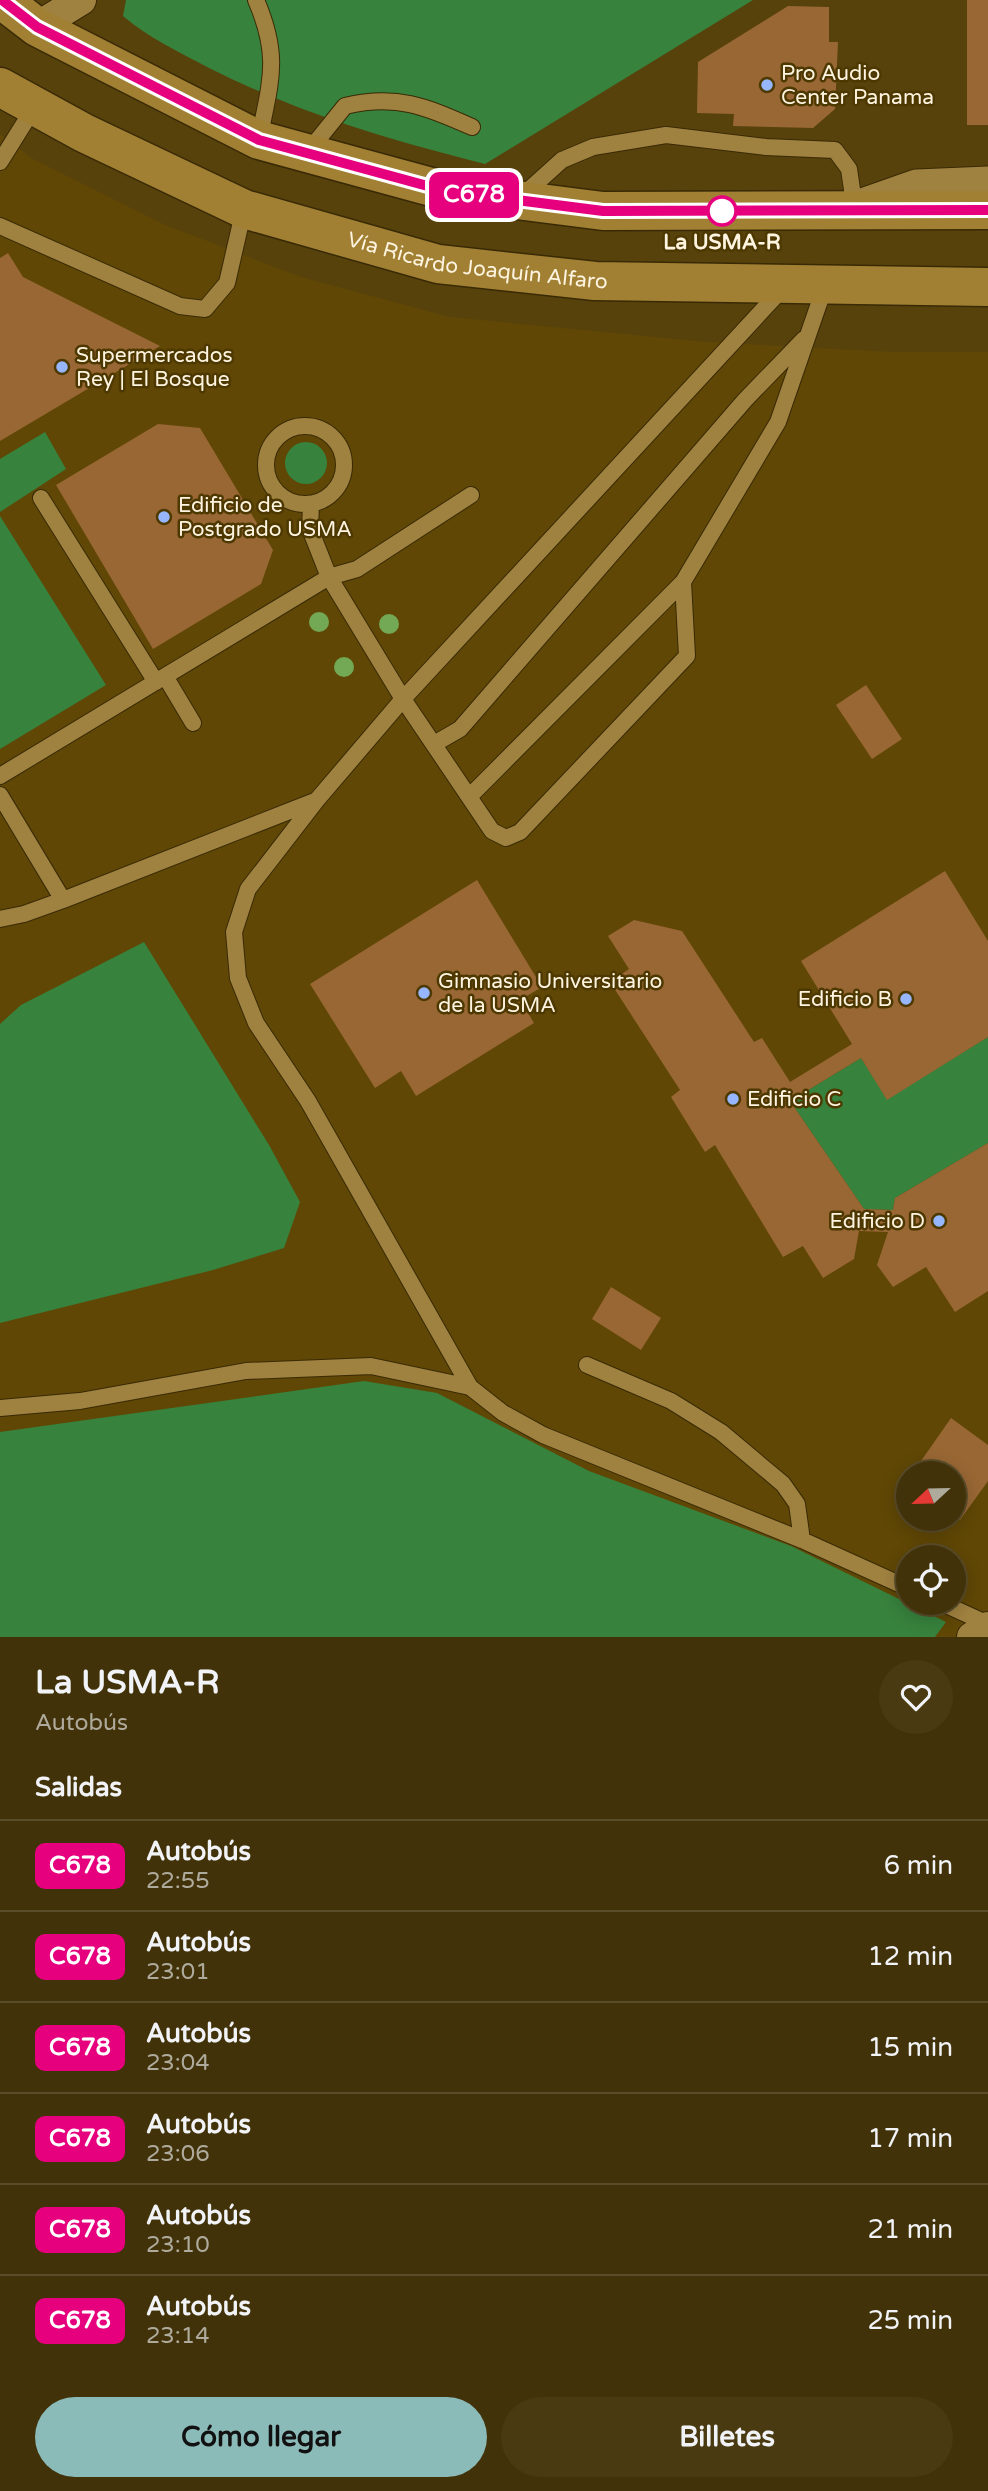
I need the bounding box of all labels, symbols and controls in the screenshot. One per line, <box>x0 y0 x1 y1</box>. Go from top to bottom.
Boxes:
place label: Pro Audio Center Panama <box>781 61 934 110</box>
marker: Pro Audio Center Panama <box>759 77 775 93</box>
line badge: C678 <box>425 172 523 218</box>
text: C678 <box>443 180 505 209</box>
marker: La USMA-R <box>707 196 737 226</box>
street label: Vía Ricardo Joaquín Alfaro <box>344 227 608 294</box>
place label: La USMA-R <box>663 230 781 255</box>
place label: Supermercados Rey | El Bosque <box>76 343 233 392</box>
marker: Supermercados Rey | El Bosque <box>54 359 70 375</box>
place label: Edificio de Postgrado USMA <box>178 493 352 542</box>
marker: Edificio de Postgrado USMA <box>156 509 172 525</box>
place label: Gimnasio Universitario de la USMA <box>438 969 662 1018</box>
marker: Gimnasio Universitario de la USMA <box>416 985 432 1001</box>
place label: Edificio B <box>798 987 892 1012</box>
marker: Edificio B <box>898 991 914 1007</box>
place label: Edificio C <box>747 1087 841 1112</box>
marker: Edificio C <box>725 1091 741 1107</box>
place label: Edificio D <box>830 1209 925 1234</box>
marker: Edificio D <box>931 1213 947 1229</box>
north arrow <box>896 1461 966 1531</box>
map controls <box>896 1461 966 1615</box>
button: locate <box>896 1545 966 1615</box>
button: heart <box>879 1660 953 1734</box>
text: La USMA-R <box>35 1663 219 1702</box>
text: Autobús <box>35 1709 128 1737</box>
text: Salidas <box>35 1772 122 1803</box>
text: Autobús <box>146 1836 251 1867</box>
text: 6 min <box>884 1850 953 1881</box>
text: C678 <box>49 1851 111 1880</box>
text: 22:55 <box>146 1867 210 1895</box>
text: Autobús <box>146 1927 251 1958</box>
text: 12 min <box>867 1941 953 1972</box>
text: C678 <box>49 1942 111 1971</box>
text: 23:01 <box>146 1958 210 1986</box>
text: Autobús <box>146 2018 251 2049</box>
text: 15 min <box>867 2032 953 2063</box>
text: C678 <box>49 2033 111 2062</box>
text: 23:04 <box>146 2049 210 2077</box>
text: Autobús <box>146 2109 251 2140</box>
text: 17 min <box>867 2123 953 2154</box>
text: C678 <box>49 2124 111 2153</box>
text: 23:06 <box>146 2140 210 2168</box>
text: Autobús <box>146 2200 251 2231</box>
text: 21 min <box>867 2214 953 2245</box>
text: C678 <box>49 2215 111 2244</box>
text: 23:10 <box>146 2231 210 2259</box>
text: Autobús <box>146 2291 251 2322</box>
text: 25 min <box>867 2305 953 2336</box>
text: C678 <box>49 2306 111 2335</box>
text: 23:14 <box>146 2322 210 2350</box>
button: Cómo llegar <box>35 2397 487 2477</box>
button: Billetes <box>501 2397 953 2477</box>

